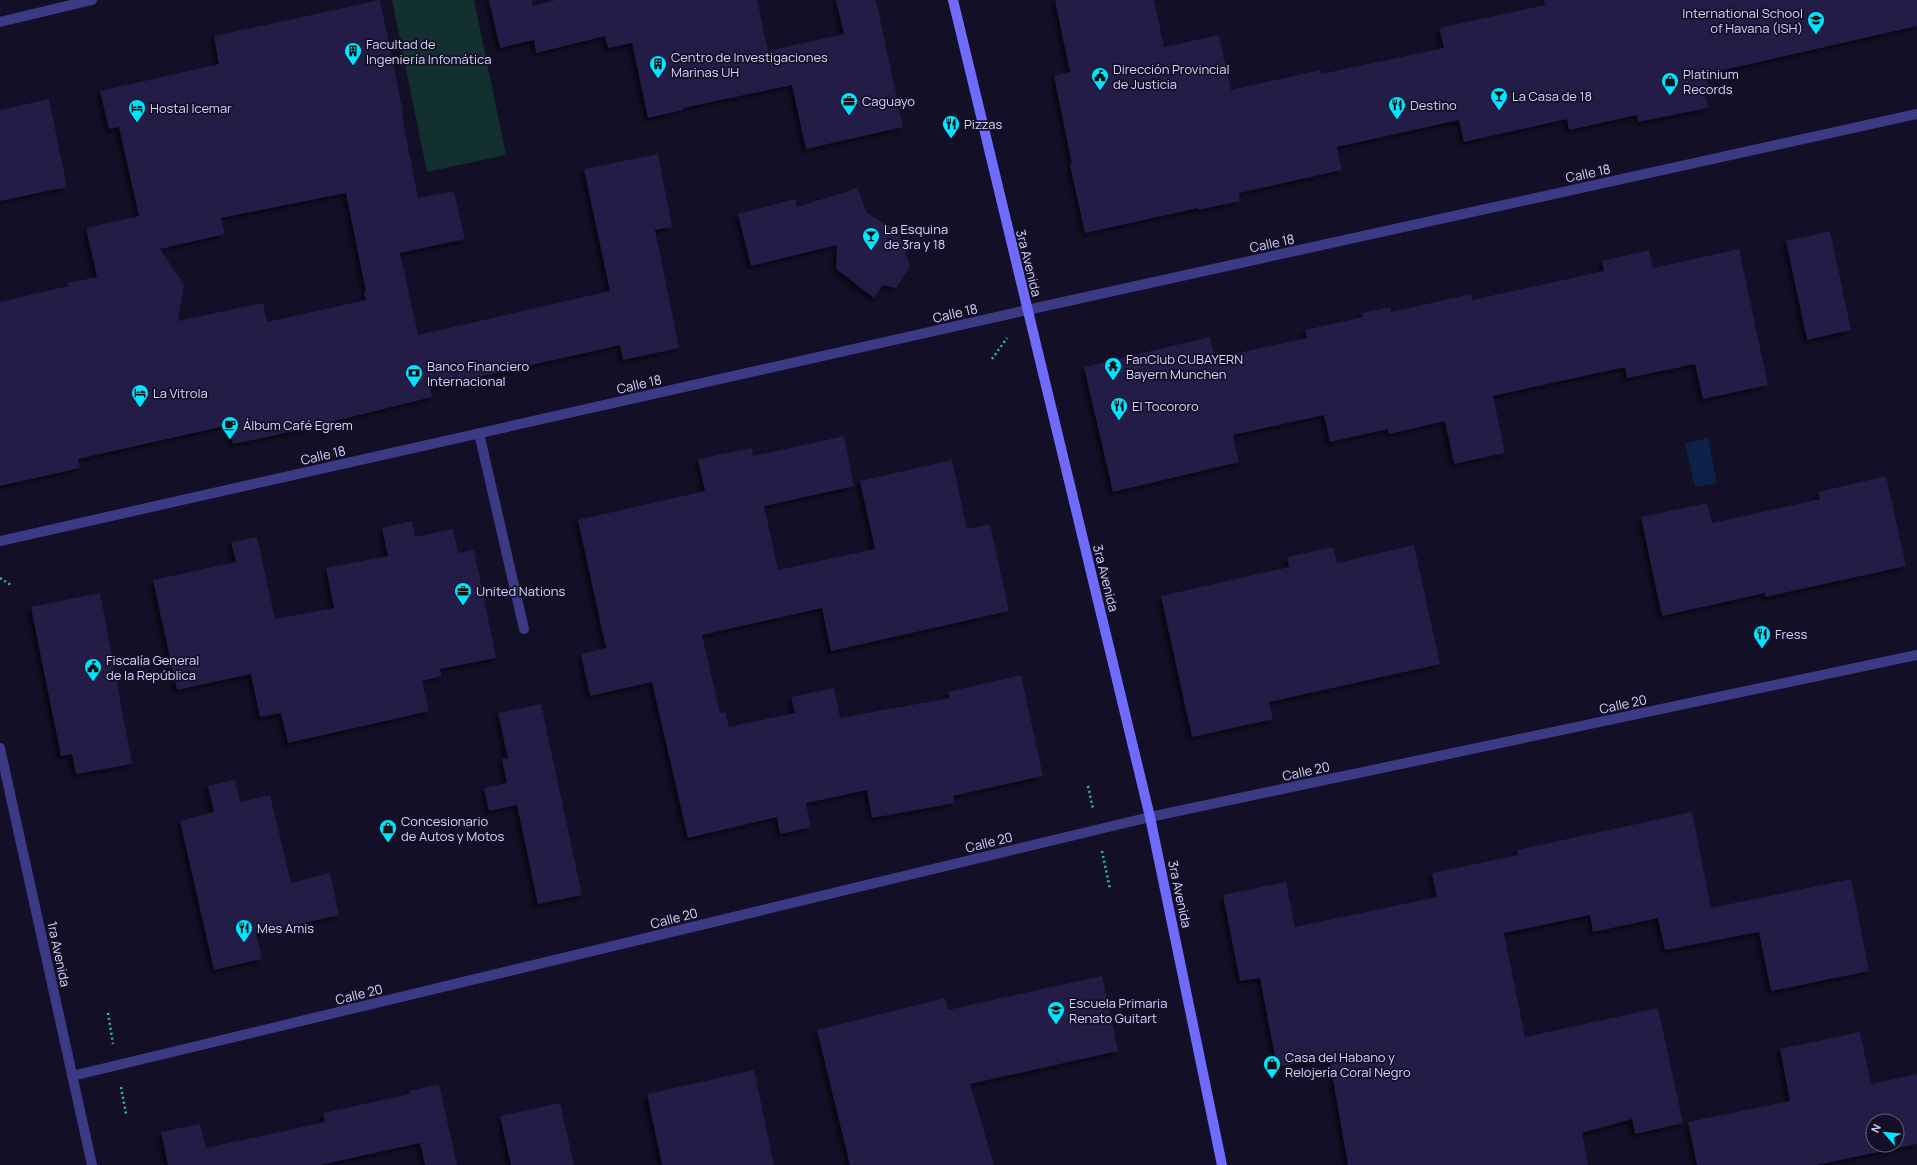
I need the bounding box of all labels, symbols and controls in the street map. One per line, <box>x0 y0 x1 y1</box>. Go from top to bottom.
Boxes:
place label: International School of Havana (ISH) <box>1682 4 1803 37</box>
school or university icon: International School of Havana (ISH) <box>1806 10 1826 35</box>
place label: Facultad de Ingeniería Infomática <box>366 35 491 68</box>
building icon: Facultad de Ingeniería Infomática <box>343 41 363 66</box>
place label: Centro de Investigaciones Marinas UH <box>671 48 828 81</box>
building icon: Centro de Investigaciones Marinas UH <box>648 54 668 79</box>
place label: Dirección Provincial de Justicia <box>1113 60 1229 93</box>
place label: Platinium Records <box>1683 65 1739 98</box>
public building icon: Dirección Provincial de Justicia <box>1090 66 1110 91</box>
shop icon: Platinium Records <box>1660 71 1680 96</box>
bar icon: La Casa de 18 <box>1489 86 1509 111</box>
place label: La Casa de 18 <box>1512 87 1592 105</box>
office icon: Caguayo <box>839 91 859 116</box>
place label: Caguayo <box>862 92 915 110</box>
restaurant icon: Destino <box>1387 95 1407 120</box>
place label: Destino <box>1410 96 1457 114</box>
hotel icon: Hostal Icemar <box>127 98 147 123</box>
place label: Hostal Icemar <box>150 99 232 117</box>
restaurant icon: Pizzas <box>941 114 961 139</box>
place label: Pizzas <box>964 115 1002 133</box>
street label: Calle 18 <box>1564 159 1612 187</box>
place label: La Esquina de 3ra y 18 <box>884 220 948 253</box>
bar icon: La Esquina de 3ra y 18 <box>861 226 881 251</box>
street label: 3ra Avenida <box>1012 228 1046 298</box>
street label: Calle 18 <box>1248 229 1296 257</box>
street label: Calle 18 <box>931 299 979 327</box>
place label: FanClub CUBAYERN Bayern Munchen <box>1126 350 1243 383</box>
temple icon: FanClub CUBAYERN Bayern Munchen <box>1103 356 1123 381</box>
place label: Banco Financiero Internacional <box>427 357 530 390</box>
bank icon: Banco Financiero Internacional <box>404 363 424 388</box>
street label: Calle 18 <box>615 370 663 398</box>
hotel icon: La Vitrola <box>130 383 150 408</box>
place label: La Vitrola <box>153 384 208 402</box>
restaurant icon: El Tocororo <box>1109 396 1129 421</box>
place label: El Tocororo <box>1132 397 1199 415</box>
cafe icon: Álbum Café Egrem <box>220 415 240 440</box>
place label: Álbum Café Egrem <box>243 416 353 434</box>
street label: Calle 18 <box>299 441 347 469</box>
street label: 3ra Avenida <box>1089 543 1123 613</box>
office icon: United Nations <box>453 581 473 606</box>
place label: United Nations <box>476 582 566 600</box>
restaurant icon: Fress <box>1752 624 1772 649</box>
place label: Fress <box>1775 625 1808 643</box>
place label: Fiscalía General de la República <box>106 651 199 684</box>
public building icon: Fiscalía General de la República <box>83 657 103 682</box>
street label: Calle 20 <box>1598 690 1648 718</box>
street label: Calle 20 <box>1281 757 1331 785</box>
place label: Concesionario de Autos y Motos <box>401 812 504 845</box>
shop icon: Concesionario de Autos y Motos <box>378 818 398 843</box>
street label: Calle 20 <box>963 827 1015 857</box>
street label: 3ra Avenida <box>1164 859 1196 929</box>
street label: Calle 20 <box>648 903 700 933</box>
restaurant icon: Mes Amis <box>234 918 254 943</box>
place label: Mes Amis <box>257 919 314 937</box>
street label: 1ra Avenida <box>43 920 75 988</box>
street label: Calle 20 <box>333 979 385 1009</box>
place label: Escuela Primaria Renato Guitart <box>1069 994 1167 1027</box>
school or university icon: Escuela Primaria Renato Guitart <box>1046 1000 1066 1025</box>
place label: Casa del Habano y Relojería Coral Negro <box>1285 1048 1411 1081</box>
shop icon: Casa del Habano y Relojería Coral Negro <box>1262 1054 1282 1079</box>
north arrow <box>1865 1113 1905 1153</box>
text: N <box>1867 1121 1884 1135</box>

